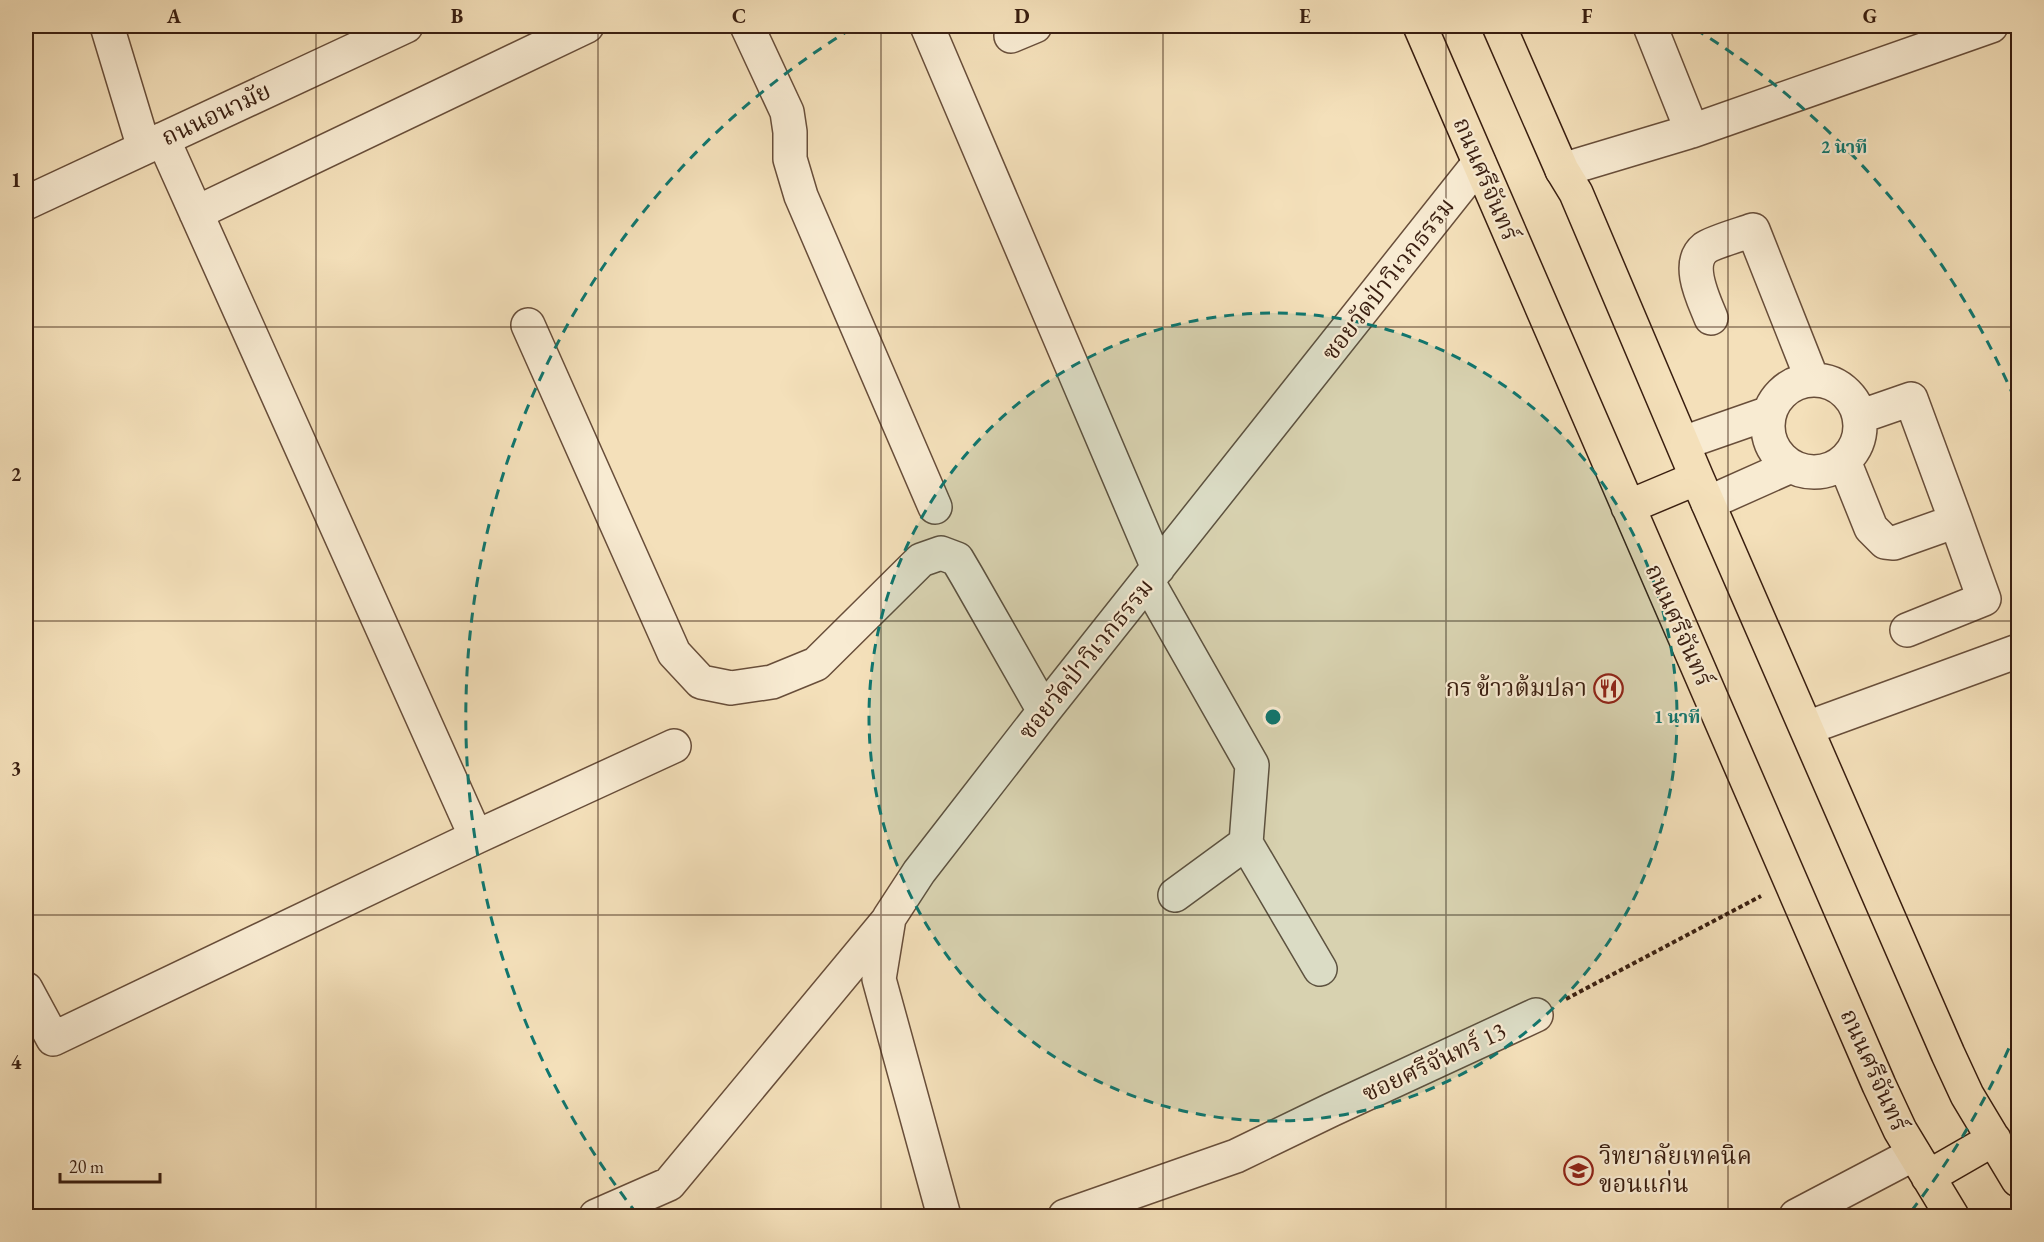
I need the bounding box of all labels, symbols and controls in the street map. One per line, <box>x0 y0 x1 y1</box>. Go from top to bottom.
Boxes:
text: A <box>166 3 182 29</box>
text: B <box>451 3 463 29</box>
text: C <box>732 3 746 29</box>
text: D <box>1014 3 1030 29</box>
text: E <box>1299 3 1311 29</box>
text: F <box>1582 3 1593 29</box>
text: G <box>1863 3 1877 29</box>
street label: ถนนอนามัย <box>156 75 275 152</box>
street label: ถนนศรีจันทร์ <box>1447 112 1526 245</box>
text: 2 นาที <box>1821 135 1867 158</box>
text: 1 <box>11 167 21 193</box>
street label: ซอยวัดป่าวิเวกธรรม <box>1314 191 1461 366</box>
text: 2 <box>11 461 22 487</box>
street label: ถนนศรีจันทร์ <box>1639 559 1720 691</box>
street label: ซอยวัดป่าวิเวกธรรม <box>1011 572 1160 746</box>
place label: กร ข้าวต้มปลา <box>1445 672 1587 703</box>
restaurant icon: กร ข้าวต้มปลา <box>1592 672 1624 704</box>
text: 1 นาที <box>1654 705 1700 728</box>
centre of rings <box>1263 707 1283 727</box>
text: 3 <box>11 755 21 781</box>
street label: ถนนศรีจันทร์ <box>1834 1004 1915 1136</box>
street label: ซอยศรีจันทร์ 13 <box>1357 1015 1511 1108</box>
text: 4 <box>11 1049 22 1075</box>
place label: วิทยาลัยเทคนิค ขอนแก่น <box>1599 1140 1752 1199</box>
scale bar <box>60 1146 160 1184</box>
school or university icon: วิทยาลัยเทคนิค ขอนแก่น <box>1562 1154 1594 1186</box>
text: 20 m <box>69 1155 104 1178</box>

